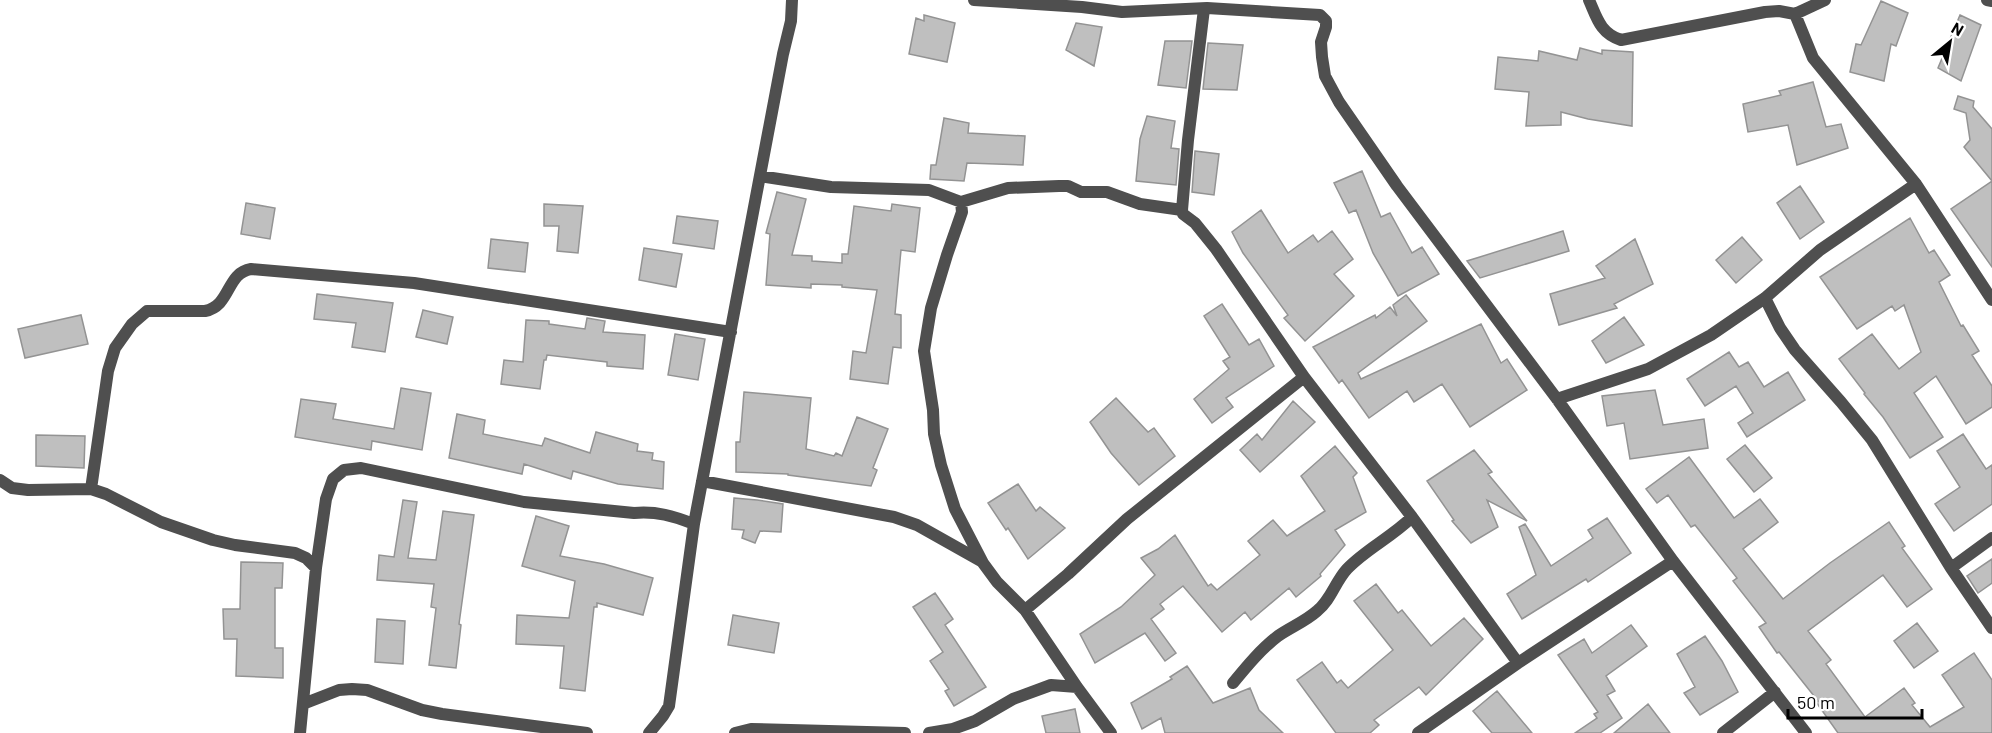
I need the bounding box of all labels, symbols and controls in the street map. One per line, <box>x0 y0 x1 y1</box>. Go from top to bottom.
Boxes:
north arrow <box>1920 12 1980 72</box>
text: N <box>1948 18 1967 39</box>
scale bar <box>1788 682 1922 720</box>
text: 50 m <box>1797 691 1835 713</box>

